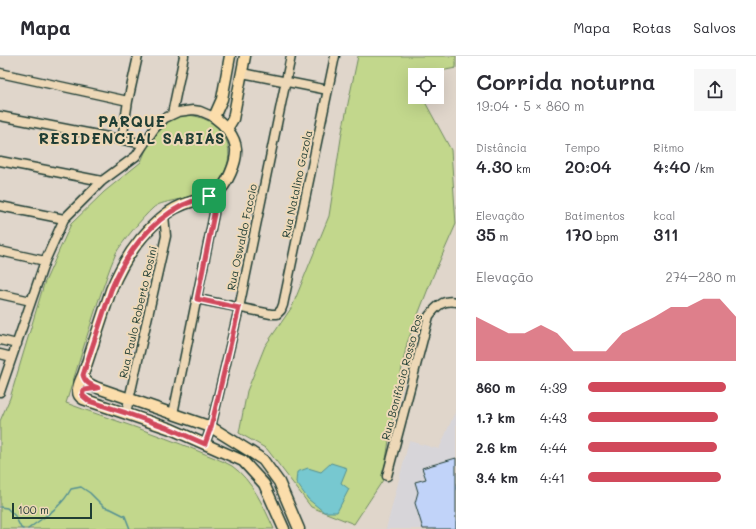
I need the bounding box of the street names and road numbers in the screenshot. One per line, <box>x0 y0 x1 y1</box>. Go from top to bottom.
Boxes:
street label: Rua Natalino Gazola <box>278 129 315 239</box>
street label: Rua Oswaldo Faccio <box>223 182 260 292</box>
street label: Rua Paulo Roberto Rosini <box>115 244 160 380</box>
street label: Rua Bonifácio Rosso Ros <box>377 312 426 442</box>

